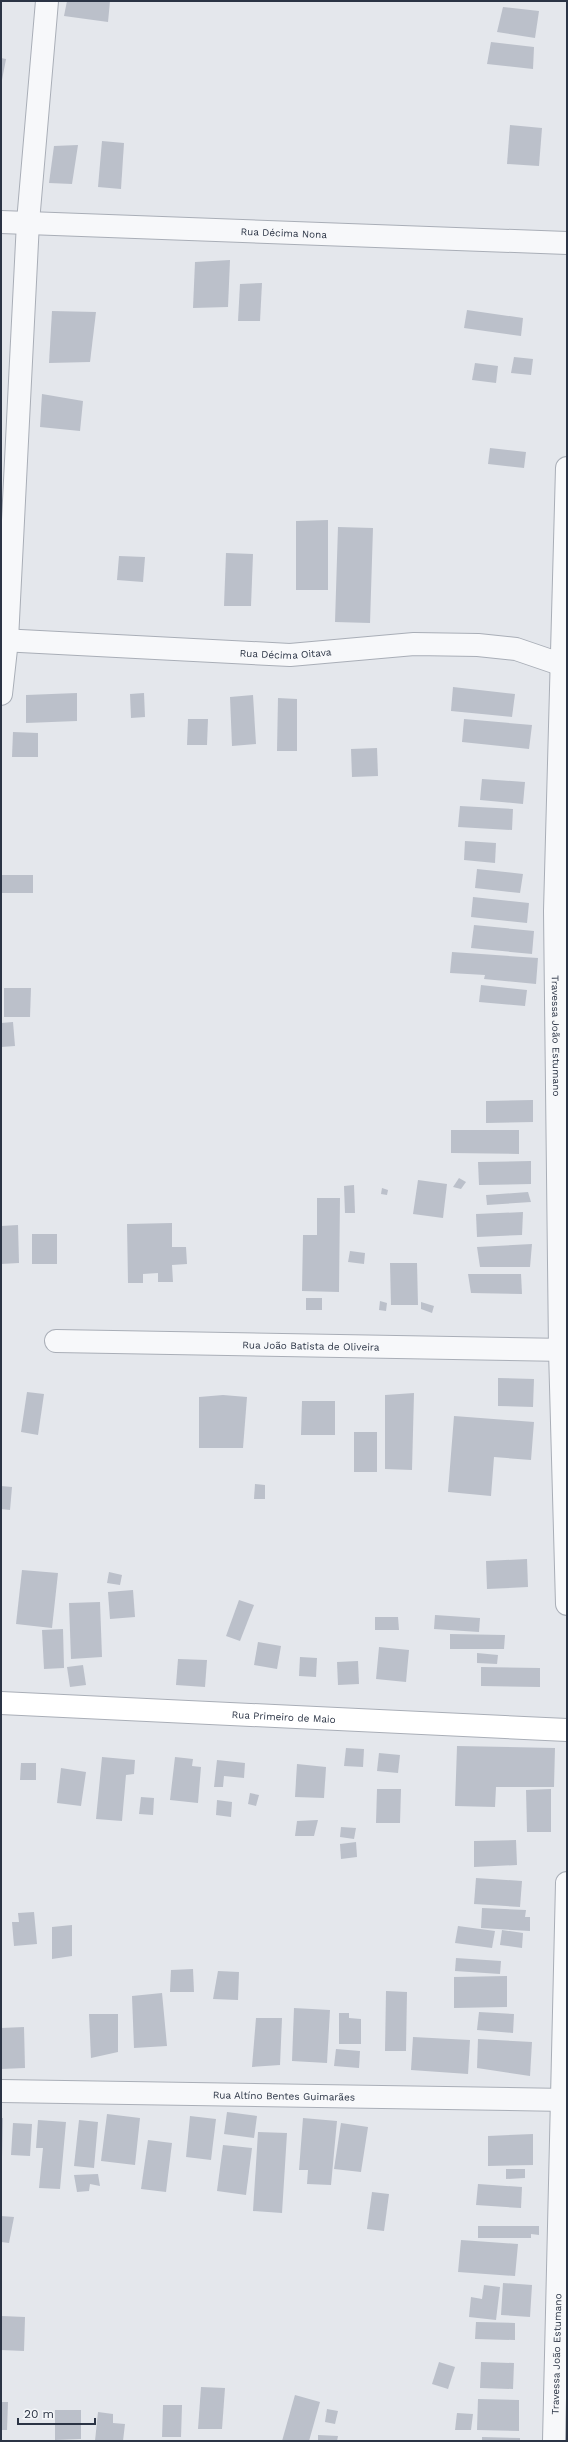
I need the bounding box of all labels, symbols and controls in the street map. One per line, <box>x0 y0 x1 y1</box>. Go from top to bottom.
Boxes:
street label: Rua Décima Nona <box>240 225 328 240</box>
street label: Rua Décima Oitava <box>239 646 332 661</box>
street label: Travessa João Estumano <box>550 975 563 1096</box>
street label: Rua João Batista de Oliveira <box>242 1339 380 1352</box>
street label: Rua Primeiro de Maio <box>231 1709 336 1724</box>
street label: Rua Altíno Bentes Guimarães <box>213 2089 355 2102</box>
street label: Travessa João Estumano <box>549 2293 563 2415</box>
scale bar <box>18 2400 95 2426</box>
text: 20 m <box>24 2407 54 2421</box>

